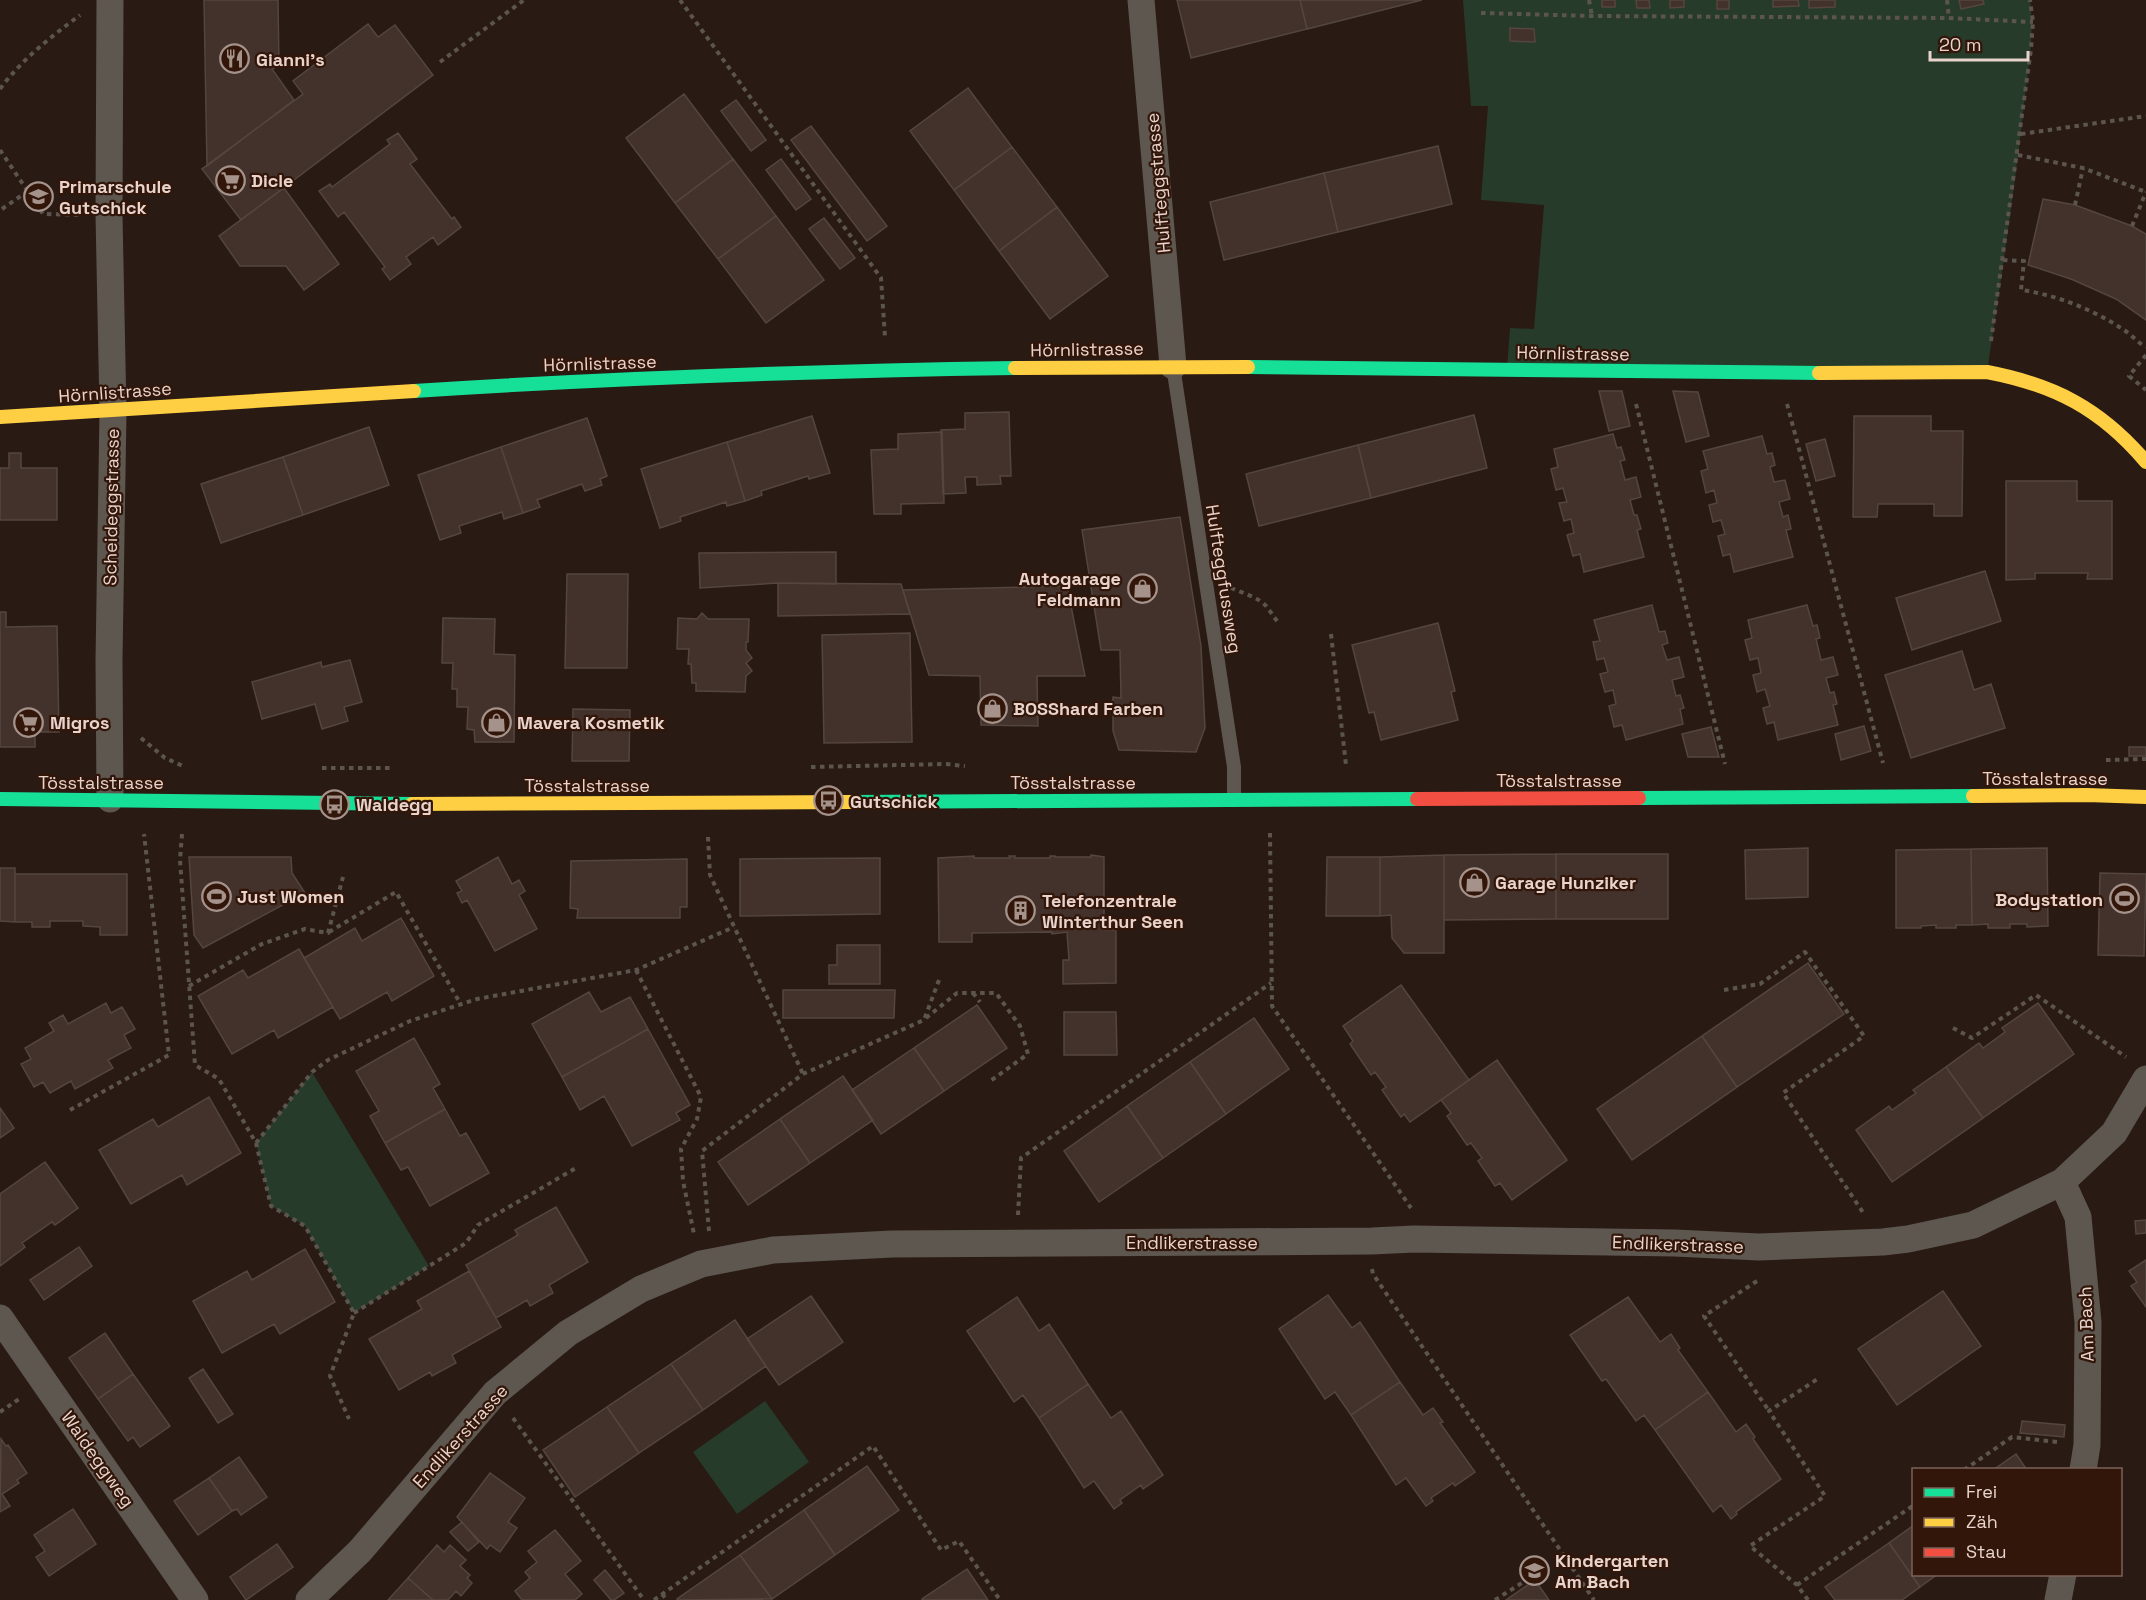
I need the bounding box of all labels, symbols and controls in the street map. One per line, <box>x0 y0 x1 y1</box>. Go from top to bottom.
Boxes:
scale bar <box>1930 24 2028 62</box>
text: 20 m <box>1939 33 1982 56</box>
restaurant icon: Gianni's <box>219 43 251 75</box>
place label: Gianni's <box>256 48 325 71</box>
street label: Hulfteggstrasse <box>1140 112 1176 254</box>
supermarket icon: Dicle <box>214 164 246 196</box>
place label: Dicle <box>251 169 294 192</box>
place label: Primarschule Gutschick <box>59 175 172 219</box>
school or university icon: Primarschule Gutschick <box>22 180 54 212</box>
street label: Hörnlistrasse <box>1030 337 1144 361</box>
street label: Hörnlistrasse <box>1516 341 1630 365</box>
street label: Hörnlistrasse <box>543 350 657 376</box>
street label: Hörnlistrasse <box>58 377 172 407</box>
street label: Scheideggstrasse <box>98 428 124 586</box>
street label: Hulfteggfussweg <box>1201 503 1247 655</box>
place label: Autogarage Feldmann <box>1019 567 1121 611</box>
shop icon: Autogarage Feldmann <box>1126 572 1158 604</box>
shop icon: BOSShard Farben <box>976 692 1008 724</box>
place label: BOSShard Farben <box>1013 697 1163 720</box>
supermarket icon: Migros <box>13 706 45 738</box>
shop icon: Mavera Kosmetik <box>480 706 512 738</box>
place label: Migros <box>50 711 109 734</box>
place label: Mavera Kosmetik <box>517 711 665 734</box>
street label: Tösstalstrasse <box>1982 767 2108 790</box>
street label: Tösstalstrasse <box>1496 769 1622 792</box>
street label: Tösstalstrasse <box>38 771 164 794</box>
street label: Tösstalstrasse <box>1010 771 1136 794</box>
street label: Tösstalstrasse <box>524 774 650 797</box>
bus stop icon: Gutschick <box>813 785 845 817</box>
bus stop icon: Waldegg <box>319 788 351 820</box>
place label: Gutschick <box>850 790 938 813</box>
place label: Waldegg <box>356 793 432 816</box>
shop icon: Garage Hunziker <box>1458 866 1490 898</box>
place label: Garage Hunziker <box>1495 871 1636 894</box>
sports icon: Just Women <box>200 880 232 912</box>
sports icon: Bodystation <box>2108 883 2140 915</box>
place label: Just Women <box>237 885 344 908</box>
place label: Bodystation <box>1995 888 2103 911</box>
place label: Telefonzentrale Winterthur Seen <box>1042 889 1184 933</box>
building icon: Telefonzentrale Winterthur Seen <box>1005 894 1037 926</box>
street label: Endlikerstrasse <box>1612 1230 1744 1258</box>
street label: Endlikerstrasse <box>1126 1231 1258 1254</box>
street label: Am Bach <box>2073 1286 2099 1362</box>
street label: Endlikerstrasse <box>407 1379 513 1493</box>
street label: Waldeggweg <box>56 1406 140 1512</box>
legend <box>1912 1468 2122 1576</box>
text: Frei <box>1966 1480 1997 1503</box>
text: Zäh <box>1966 1510 1998 1533</box>
text: Stau <box>1966 1540 2006 1563</box>
place label: Kindergarten Am Bach <box>1555 1549 1669 1593</box>
school or university icon: Kindergarten Am Bach <box>1518 1554 1550 1586</box>

